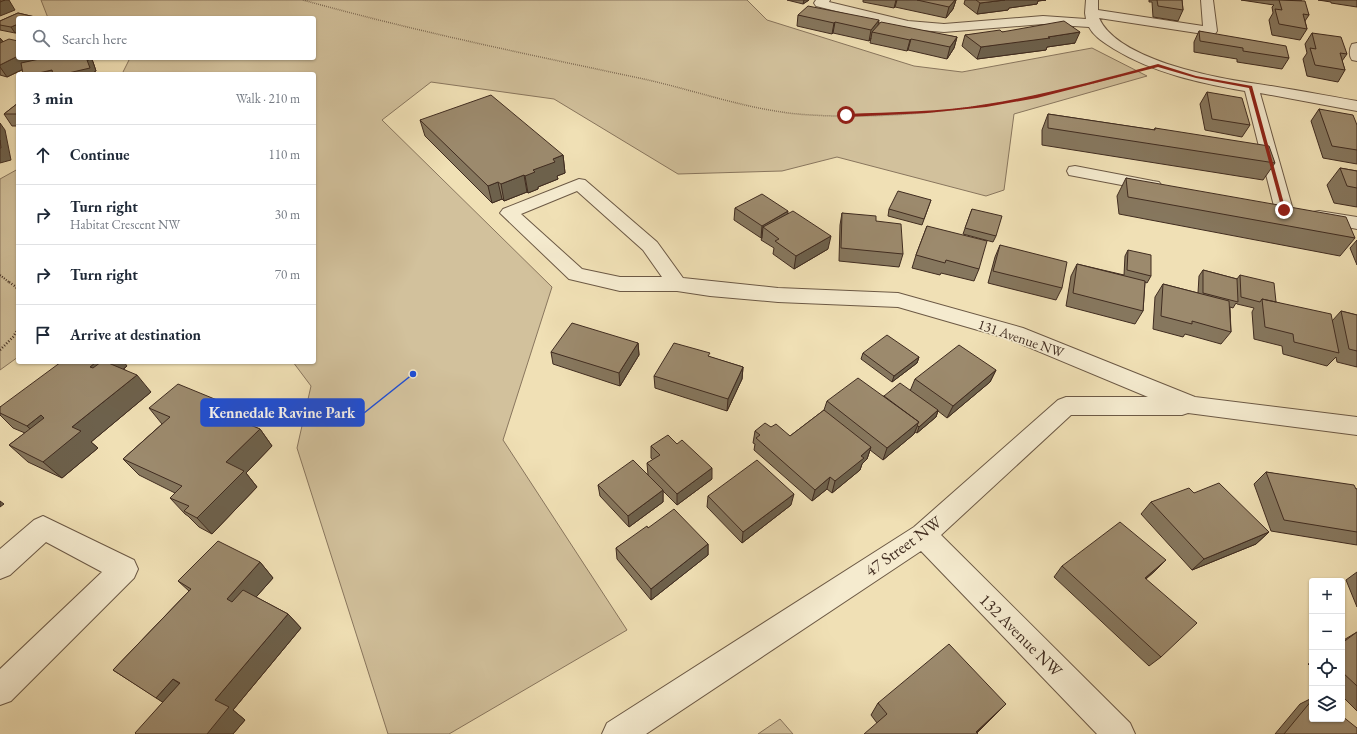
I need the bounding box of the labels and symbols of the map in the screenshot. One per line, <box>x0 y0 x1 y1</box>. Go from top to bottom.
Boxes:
route start <box>837 106 855 124</box>
route end <box>1275 201 1293 219</box>
street label: 131 Avenue NW <box>976 315 1068 362</box>
callout: Kennedale Ravine Park <box>201 399 364 426</box>
text: Kennedale Ravine Park <box>209 403 356 422</box>
street label: 47 Street NW <box>860 511 946 581</box>
street label: 132 Avenue NW <box>975 589 1068 682</box>

